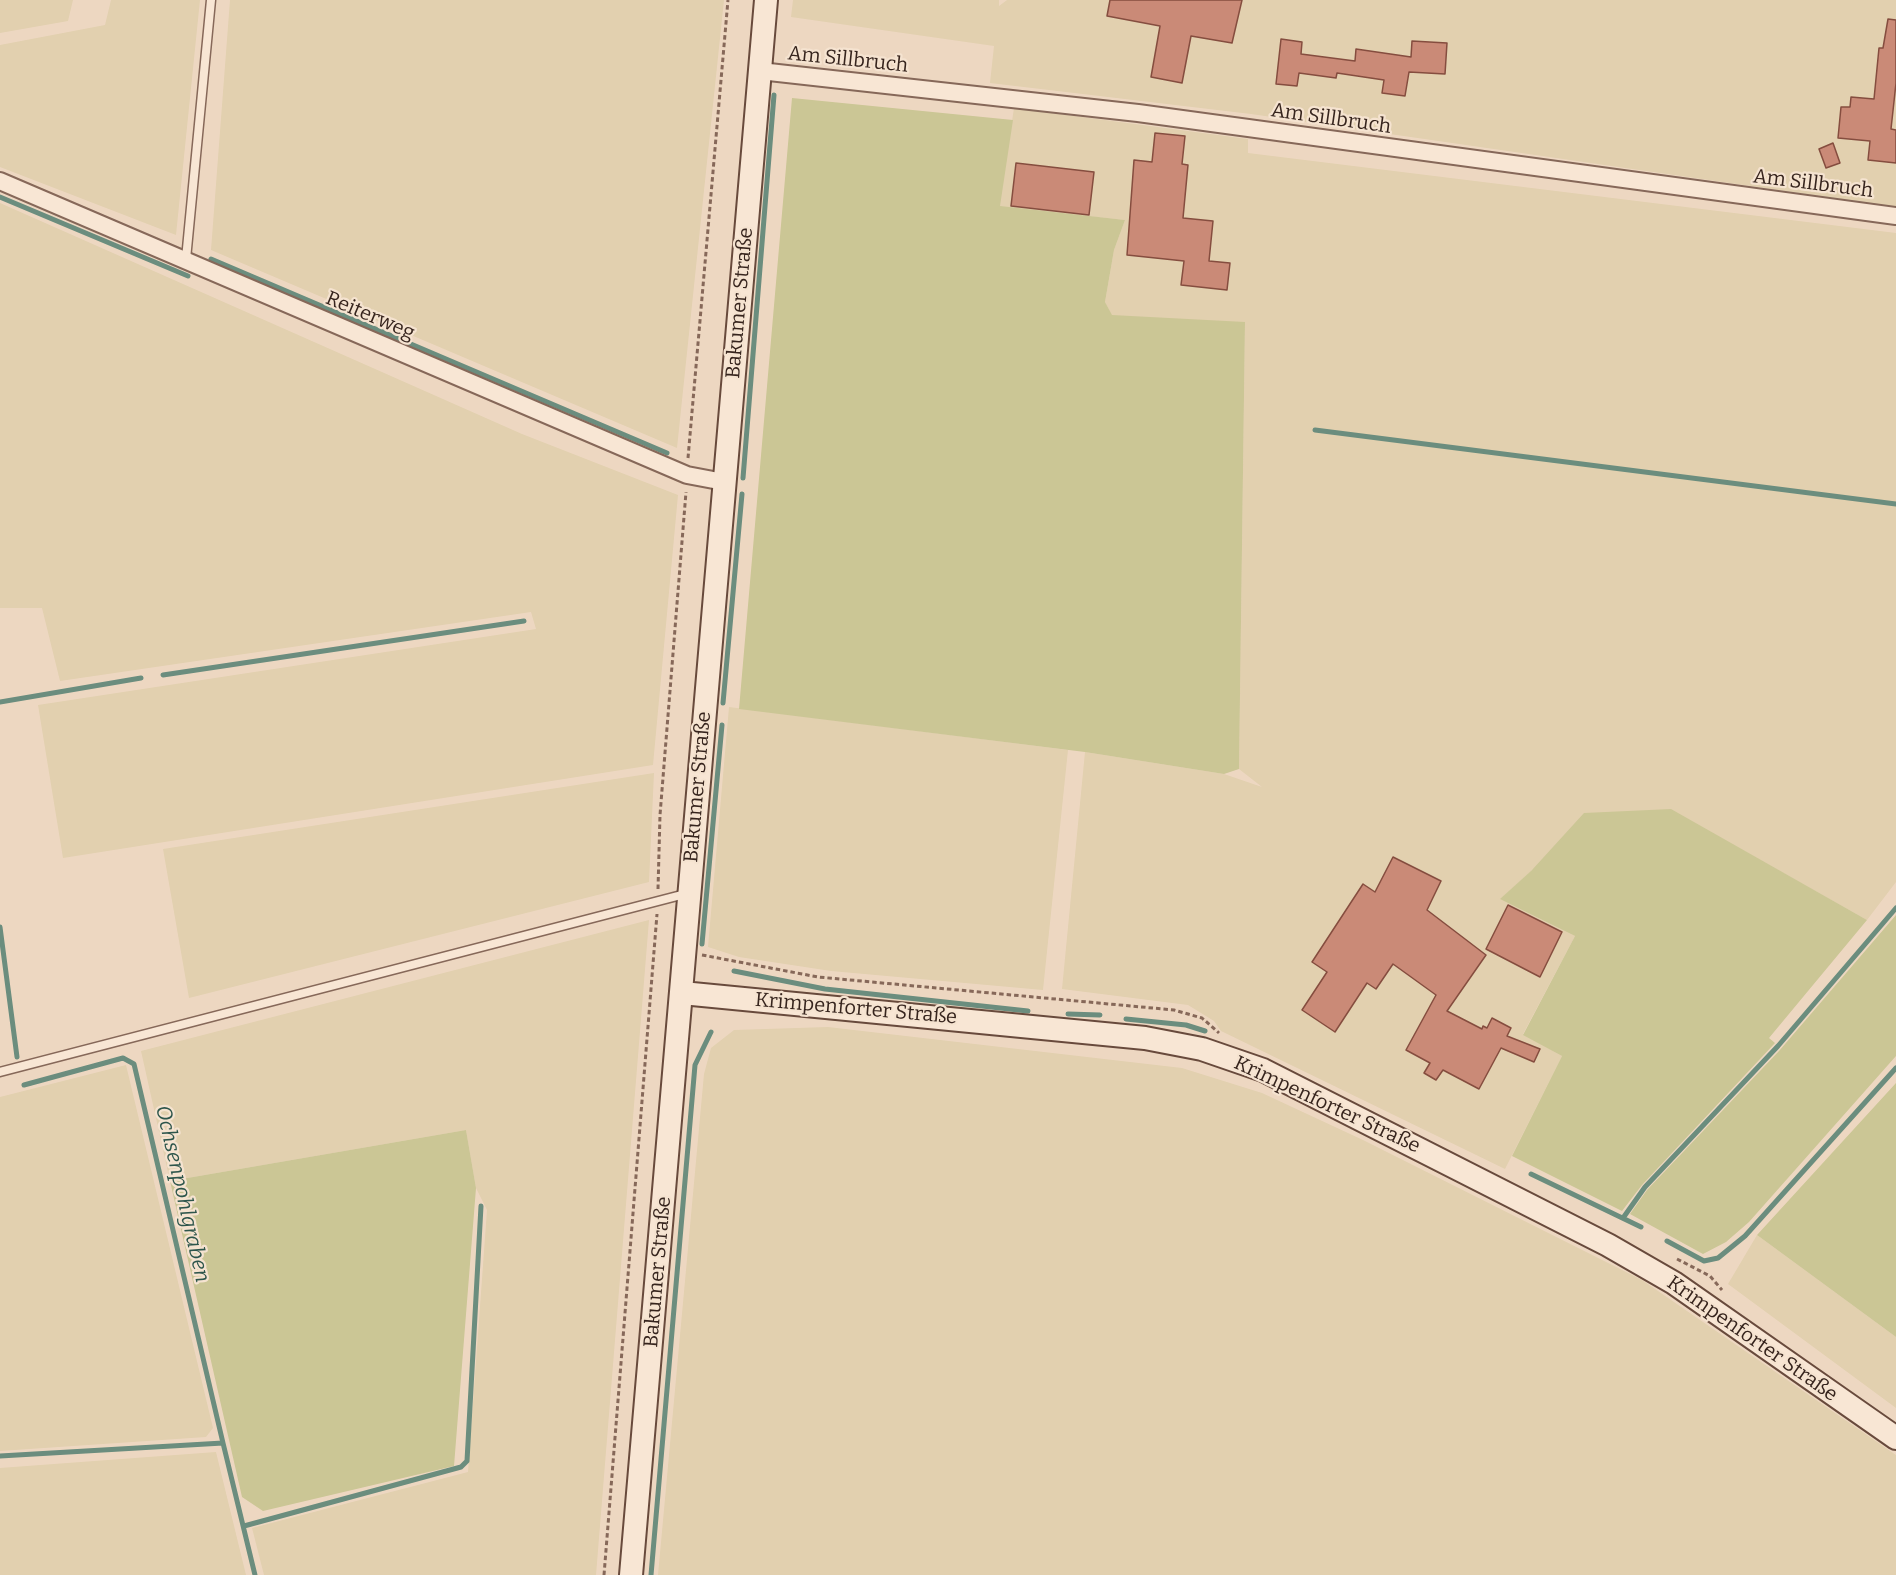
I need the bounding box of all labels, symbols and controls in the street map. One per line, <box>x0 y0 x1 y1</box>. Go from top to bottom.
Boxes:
street label: Am Sillbruch <box>787 42 909 78</box>
street label: Am Sillbruch <box>1270 99 1392 139</box>
street label: Am Sillbruch <box>1752 165 1874 203</box>
street label: Bakumer Straße <box>721 226 759 380</box>
street label: Reiterweg <box>322 287 418 345</box>
street label: Bakumer Straße <box>679 710 717 864</box>
street label: Krimpenforter Straße <box>754 988 958 1030</box>
street label: Krimpenforter Straße <box>1230 1051 1424 1159</box>
water label: Ochsenpohlgraben <box>149 1103 215 1285</box>
street label: Bakumer Straße <box>639 1195 677 1349</box>
street label: Krimpenforter Straße <box>1662 1271 1842 1407</box>

